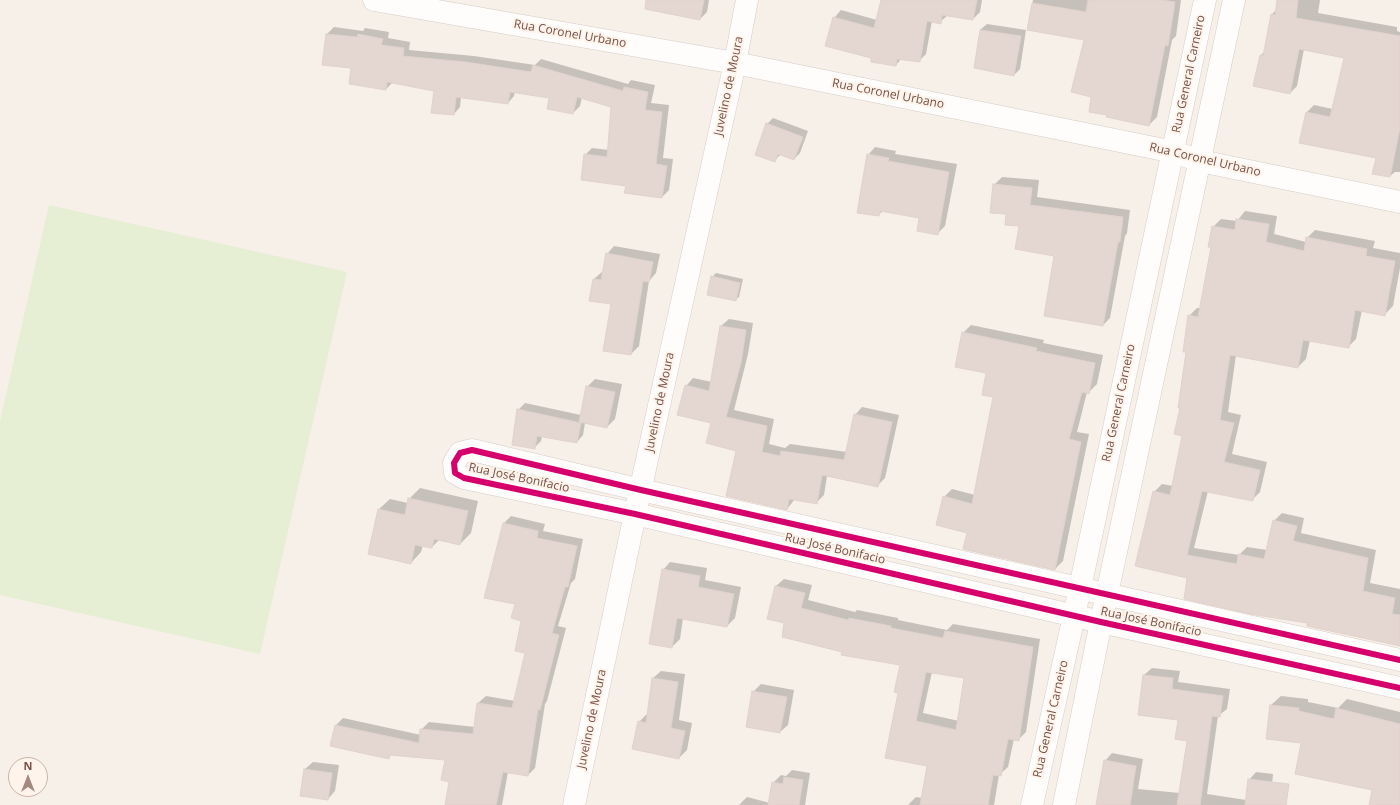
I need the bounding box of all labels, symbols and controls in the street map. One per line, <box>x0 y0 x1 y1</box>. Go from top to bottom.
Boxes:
street label: Rua General Carneiro <box>1169 14 1209 134</box>
street label: Rua Coronel Urbano <box>513 17 627 51</box>
street label: Juvelino de Moura <box>711 35 747 137</box>
street label: Rua Coronel Urbano <box>831 76 945 112</box>
street label: Rua Coronel Urbano <box>1148 140 1262 180</box>
street label: Rua General Carneiro <box>1099 343 1139 463</box>
street label: Juvelino de Moura <box>642 351 678 453</box>
street label: Rua José Bonifacio <box>467 460 571 496</box>
street label: Rua José Bonifacio <box>783 530 887 568</box>
street label: Rua José Bonifacio <box>1099 604 1203 640</box>
street label: Rua General Carneiro <box>1030 659 1072 779</box>
street label: Juvelino de Moura <box>574 668 610 770</box>
north arrow <box>8 757 48 797</box>
text: N <box>24 758 32 773</box>

